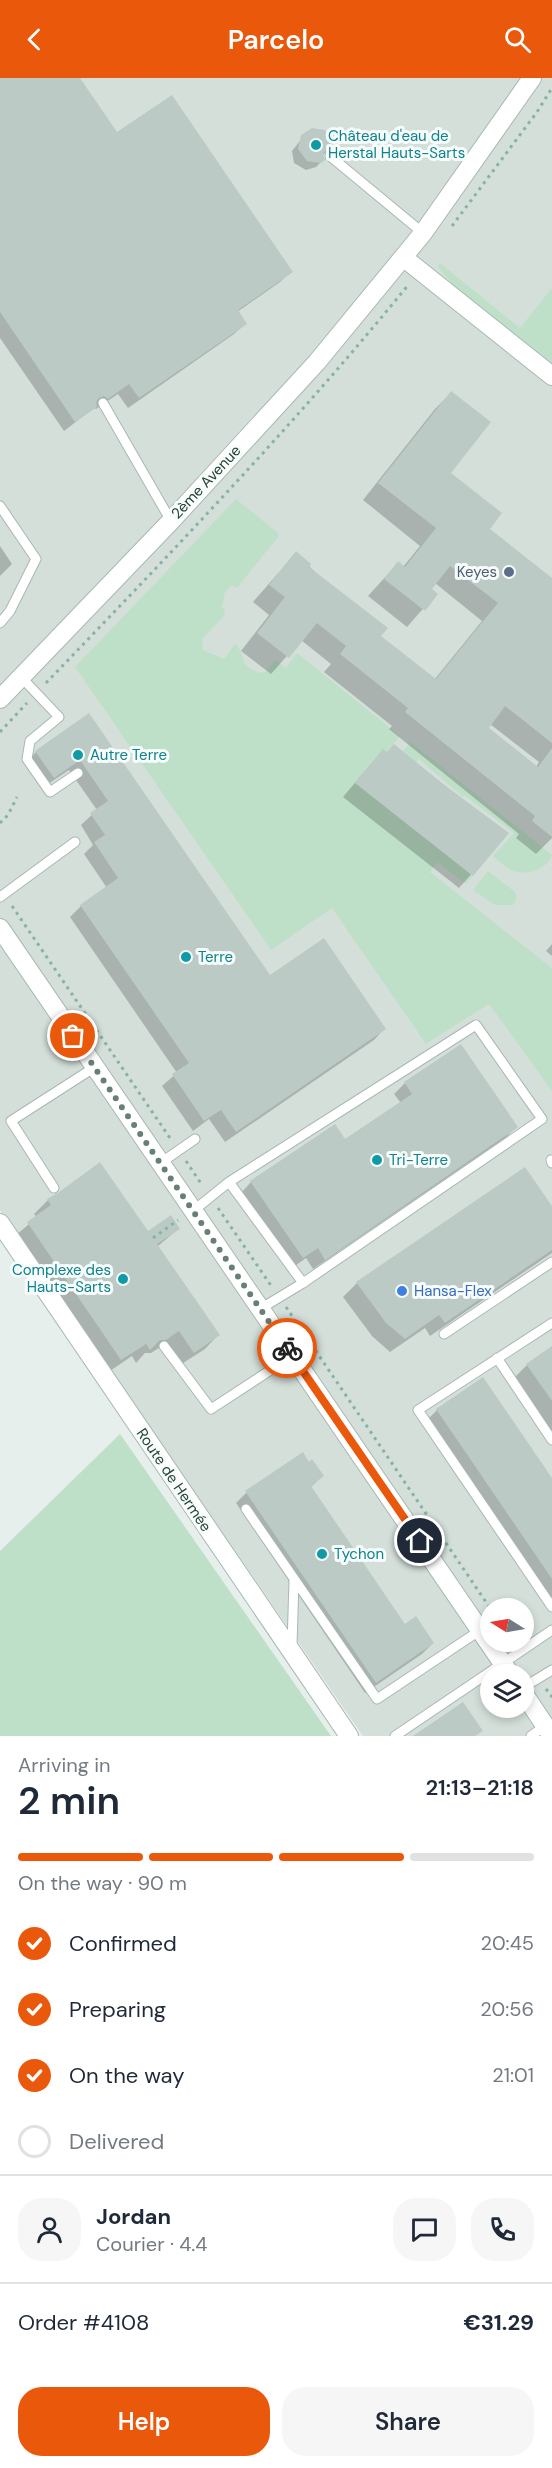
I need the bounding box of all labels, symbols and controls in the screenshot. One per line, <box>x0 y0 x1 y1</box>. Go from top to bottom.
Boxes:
text: Parcelo <box>228 22 324 57</box>
icon: back <box>18 23 51 56</box>
icon: search <box>501 23 534 56</box>
place label: Château d'eau de Herstal Hauts-Sarts <box>328 126 465 163</box>
marker: Château d'eau de Herstal Hauts-Sarts <box>309 138 323 152</box>
street label: 2ème Avenue <box>167 441 245 523</box>
place label: Keyes <box>457 562 497 582</box>
marker: Keyes <box>502 565 516 579</box>
place label: Autre Terre <box>90 745 167 765</box>
marker: Autre Terre <box>71 748 85 762</box>
place label: Terre <box>198 947 233 967</box>
marker: Terre <box>179 950 193 964</box>
pin <box>47 1010 98 1061</box>
icon: bag <box>56 1019 89 1052</box>
place label: Tri-Terre <box>389 1150 448 1170</box>
marker: Tri-Terre <box>370 1153 384 1167</box>
place label: Complexe des Hauts-Sarts <box>12 1260 111 1297</box>
marker: Complexe des Hauts-Sarts <box>116 1272 130 1286</box>
place label: Hansa-Flex <box>414 1281 492 1301</box>
marker: Hansa-Flex <box>395 1284 409 1298</box>
courier <box>257 1318 317 1378</box>
icon: bike <box>271 1332 304 1365</box>
street label: Route de Hermée <box>132 1424 216 1536</box>
pin <box>394 1515 445 1566</box>
icon: home <box>403 1524 436 1557</box>
place label: Tychon <box>334 1544 384 1564</box>
marker: Tychon <box>315 1547 329 1561</box>
north arrow <box>480 1598 534 1652</box>
map controls <box>480 1598 534 1718</box>
button: layers <box>480 1664 534 1718</box>
text: Arriving in <box>18 1752 110 1778</box>
text: 21:13–21:18 <box>425 1773 534 1802</box>
text: 2 min <box>18 1775 120 1826</box>
text: On the way · 90 m <box>18 1870 187 1896</box>
icon: check <box>18 1927 51 1960</box>
text: Confirmed <box>69 1929 177 1958</box>
text: 20:45 <box>481 1930 534 1956</box>
icon: check <box>18 1993 51 2026</box>
text: Preparing <box>69 1995 166 2024</box>
text: 20:56 <box>480 1996 534 2022</box>
icon: check <box>18 2059 51 2092</box>
text: On the way <box>69 2061 184 2090</box>
text: 21:01 <box>492 2062 534 2088</box>
text: Delivered <box>69 2127 164 2156</box>
button: person <box>18 2198 81 2261</box>
button: chat <box>393 2198 456 2261</box>
button: phone <box>471 2198 534 2261</box>
text: Jordan <box>96 2202 171 2231</box>
text: Courier · 4.4 <box>96 2231 207 2257</box>
text: Order #4108 <box>18 2308 149 2337</box>
text: €31.29 <box>463 2308 534 2337</box>
button: Help <box>18 2387 270 2456</box>
button: Share <box>282 2387 534 2456</box>

